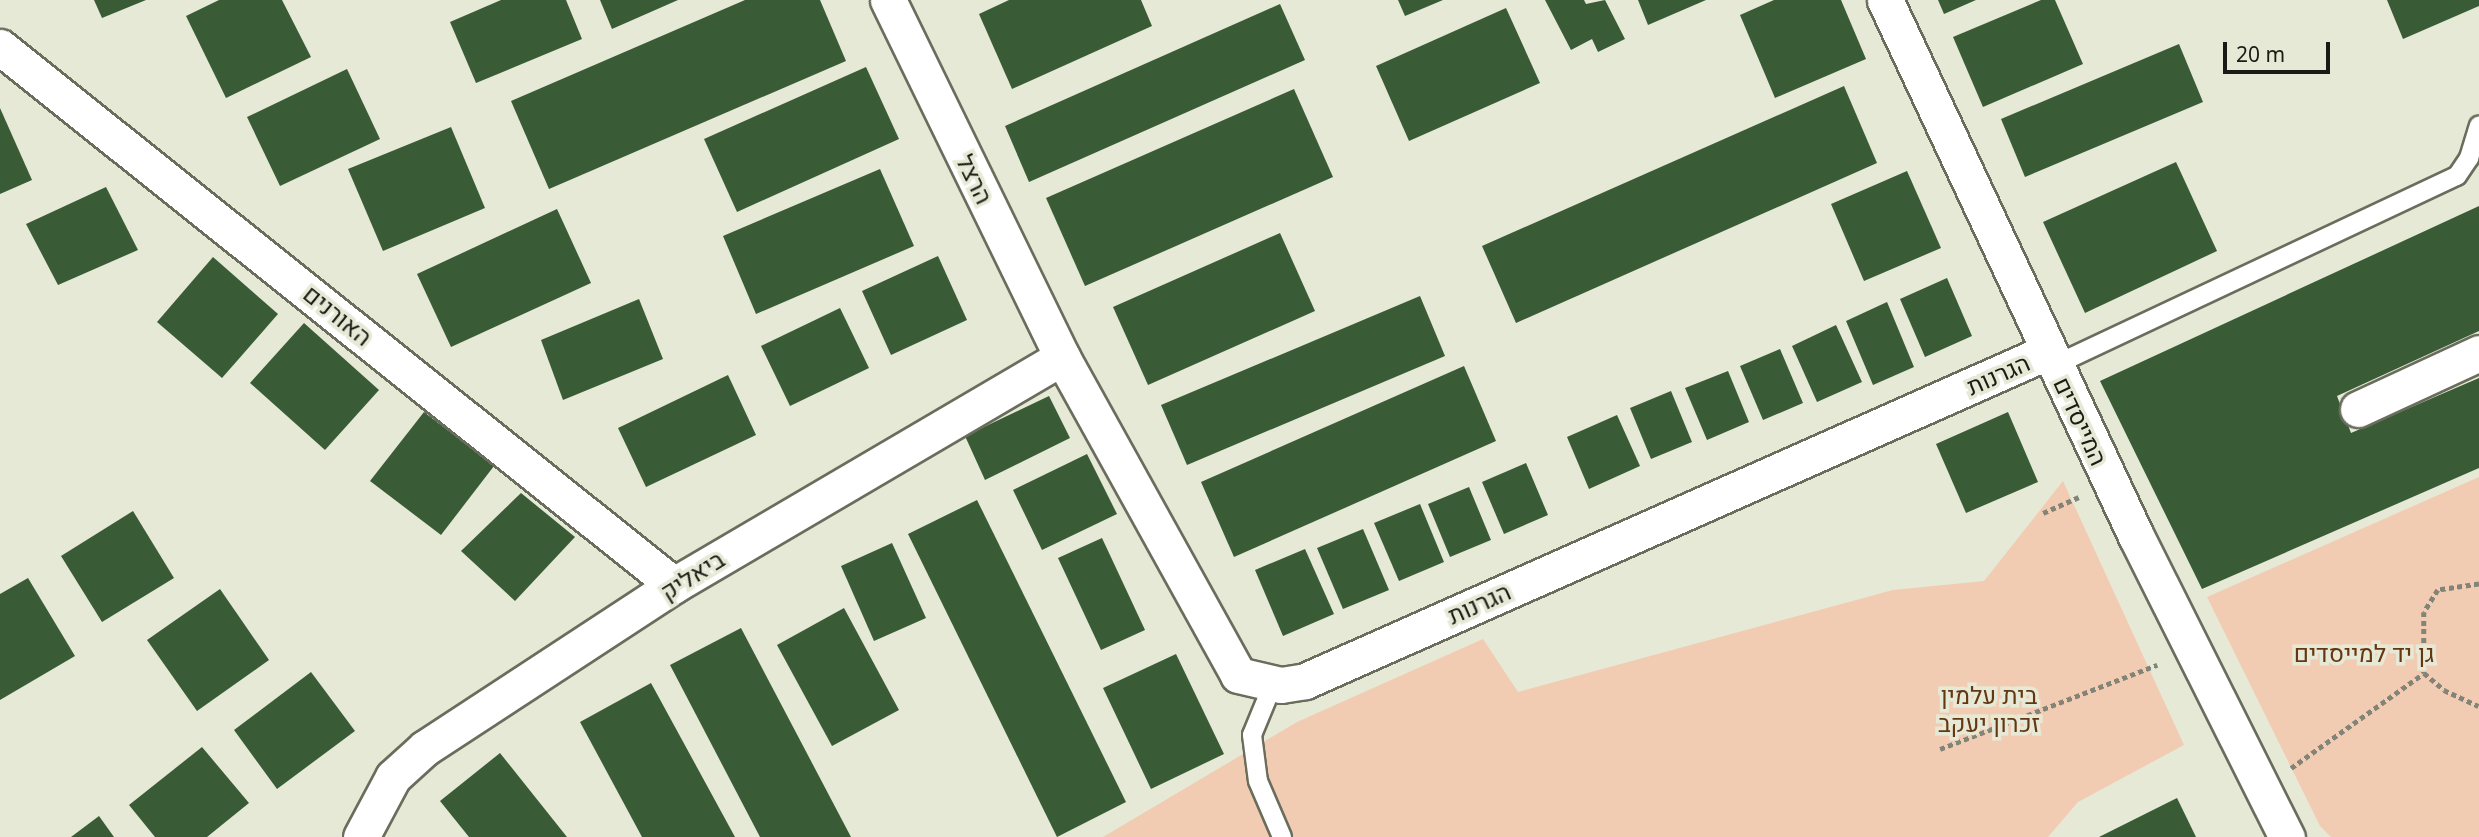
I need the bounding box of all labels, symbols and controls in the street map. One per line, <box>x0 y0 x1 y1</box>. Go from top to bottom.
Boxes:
scale bar <box>2227 28 2334 72</box>
text: 20 m <box>2236 40 2285 68</box>
street label: הרצל <box>951 150 999 208</box>
street label: האורנים <box>298 279 378 351</box>
street label: הגרנות <box>1962 347 2034 401</box>
street label: המייסדים <box>2048 372 2114 470</box>
street label: ביאליק <box>655 544 729 606</box>
street label: הגרנות <box>1443 576 1515 630</box>
park label: גן יד למייסדים <box>2294 639 2434 667</box>
park label: בית עלמין זכרון יעקב <box>1938 681 2040 737</box>

